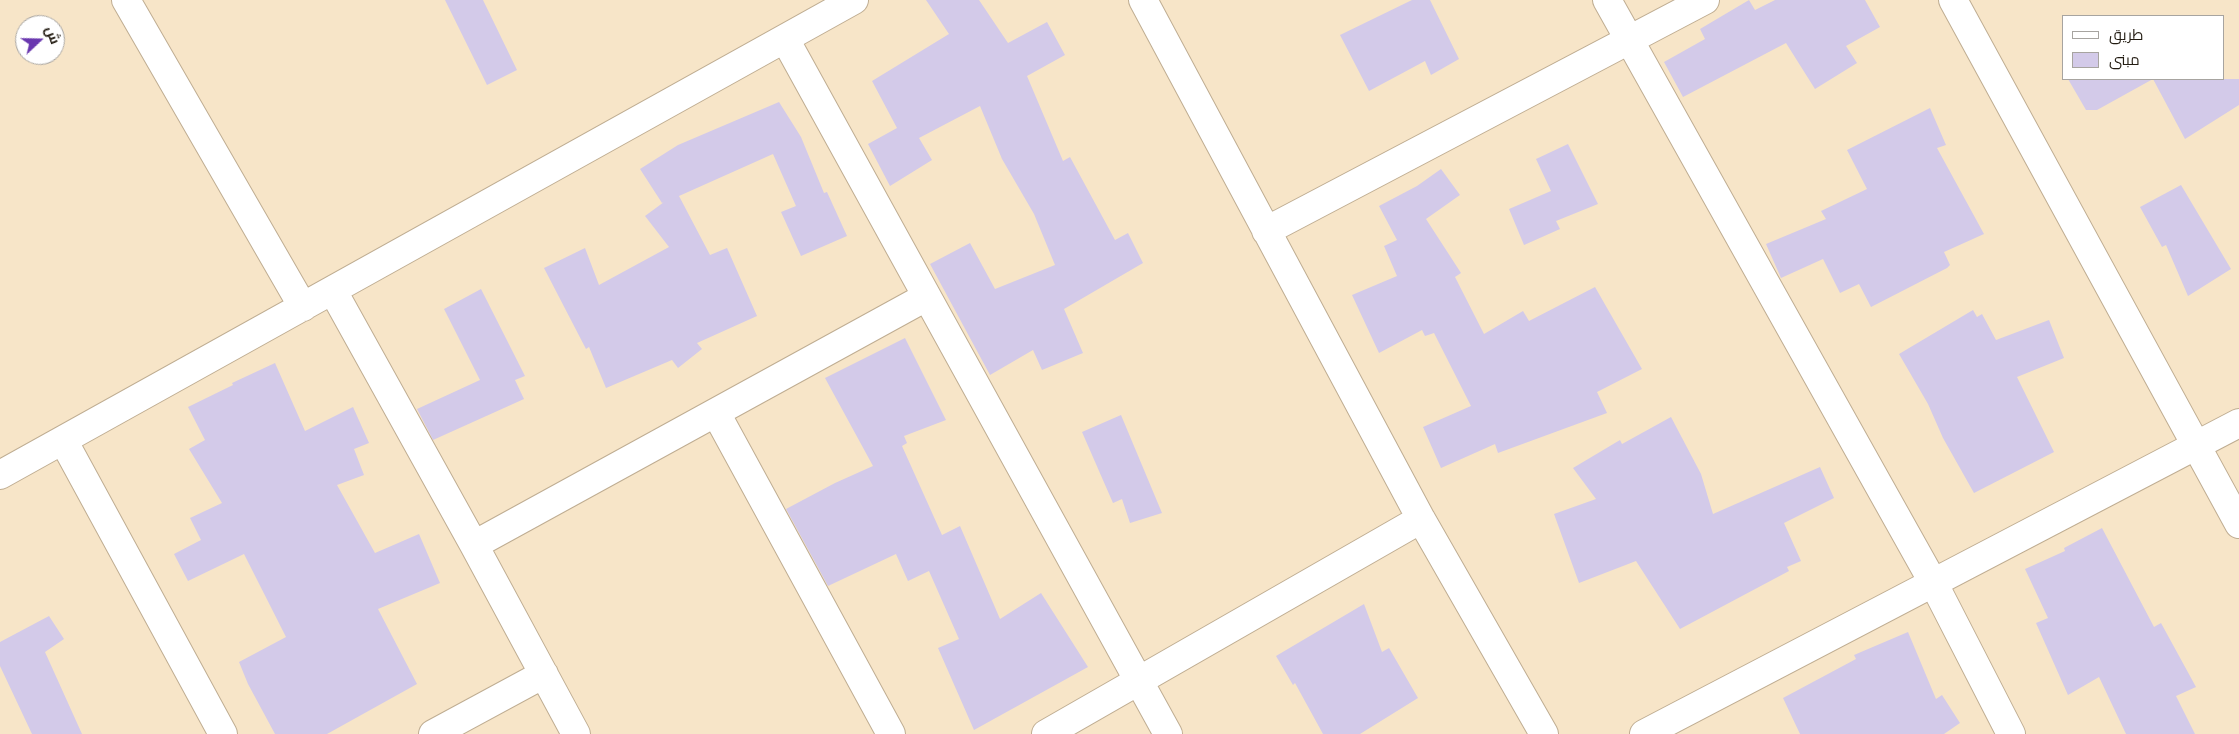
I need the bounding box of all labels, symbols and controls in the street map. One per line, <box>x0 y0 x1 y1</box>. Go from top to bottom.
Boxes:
north arrow <box>15 15 65 65</box>
legend <box>2062 15 2224 80</box>
text: ش <box>41 23 65 47</box>
text: طريق <box>2109 25 2143 44</box>
text: مبنى <box>2109 50 2140 69</box>

